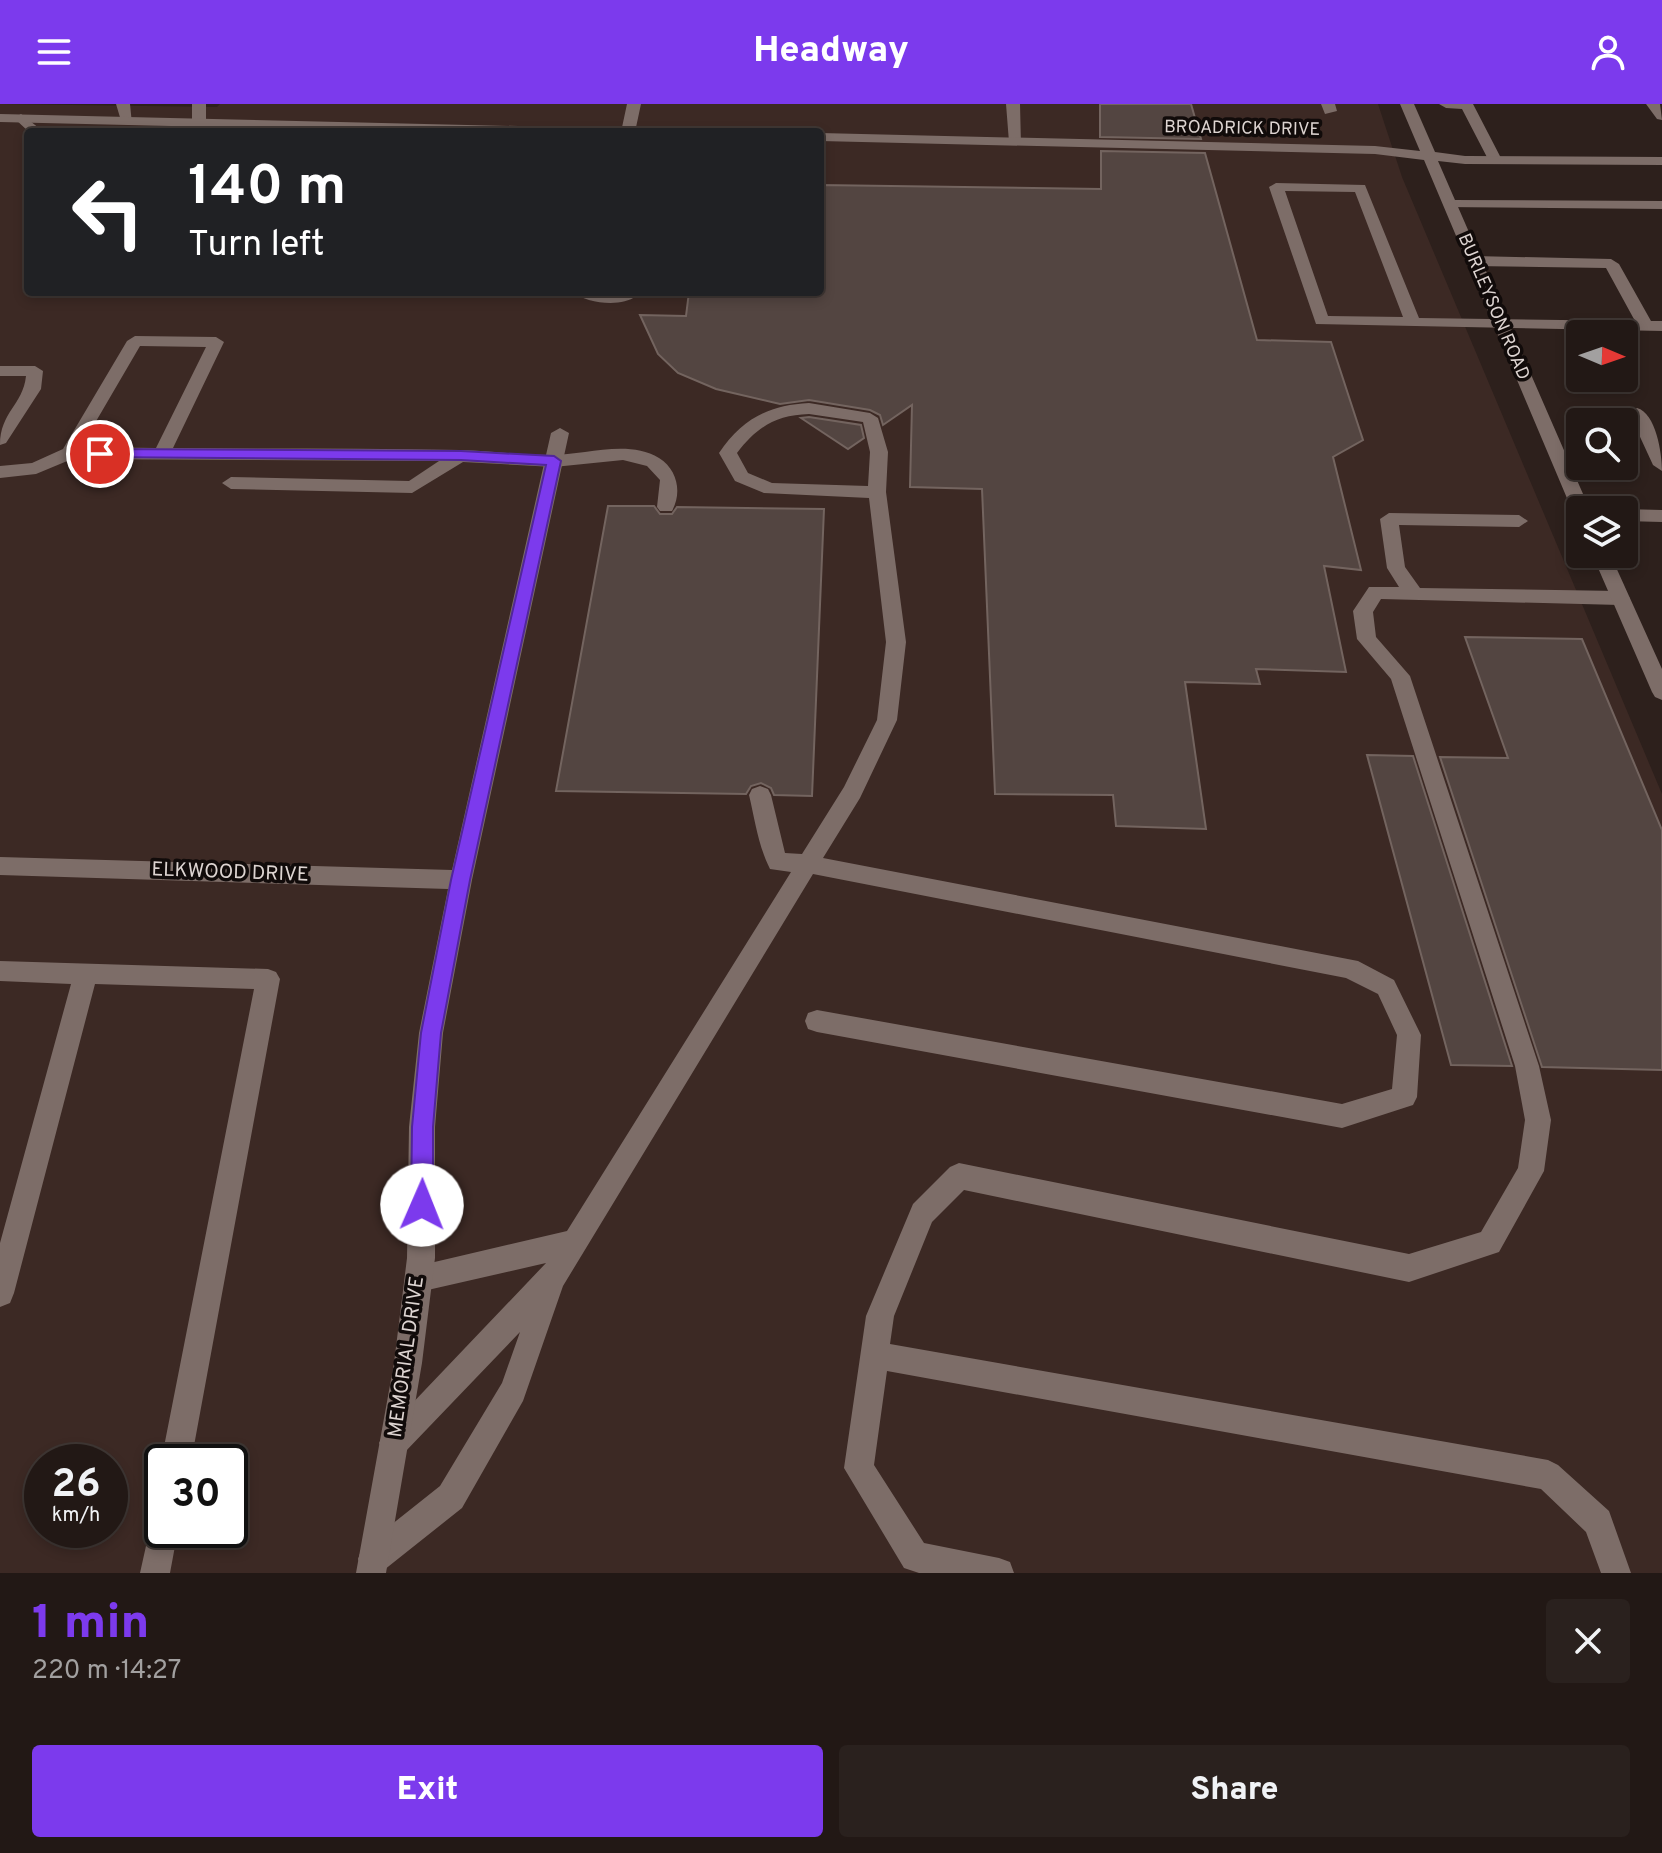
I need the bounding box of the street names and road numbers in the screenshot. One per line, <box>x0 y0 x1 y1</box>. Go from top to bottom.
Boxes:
street label: BROADRICK DRIVE <box>1164 116 1320 142</box>
street label: BURLEYSON ROAD <box>1452 230 1534 384</box>
street label: ELKWOOD DRIVE <box>151 857 309 889</box>
street label: MEMORIAL DRIVE <box>383 1275 431 1439</box>

